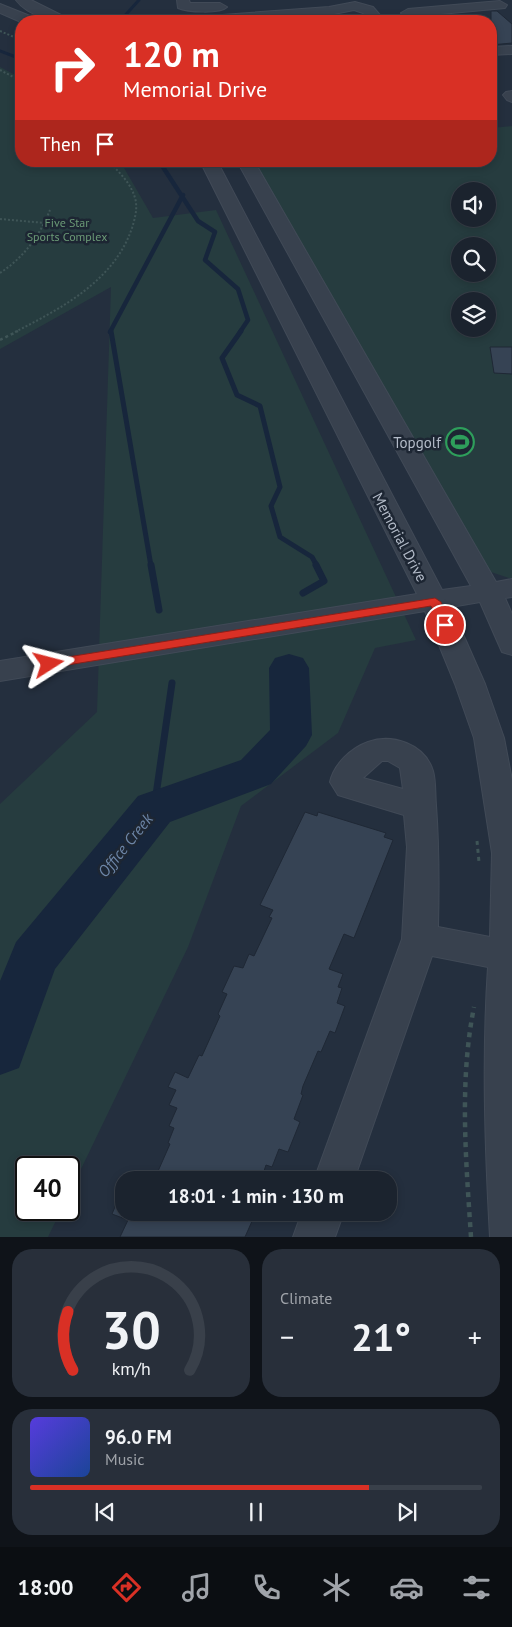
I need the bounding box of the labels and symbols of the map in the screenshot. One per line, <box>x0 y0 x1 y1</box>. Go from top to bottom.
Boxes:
park label: Five Star Sports Complex <box>27 215 107 244</box>
sports icon: Topgolf <box>445 427 475 457</box>
place label: Topgolf <box>393 433 442 452</box>
street label: Memorial Drive <box>369 489 431 585</box>
pin <box>424 604 466 646</box>
position arrow <box>22 637 74 689</box>
water label: Office Creek <box>93 808 157 881</box>
speed limit sign: 40 <box>15 1156 80 1221</box>

